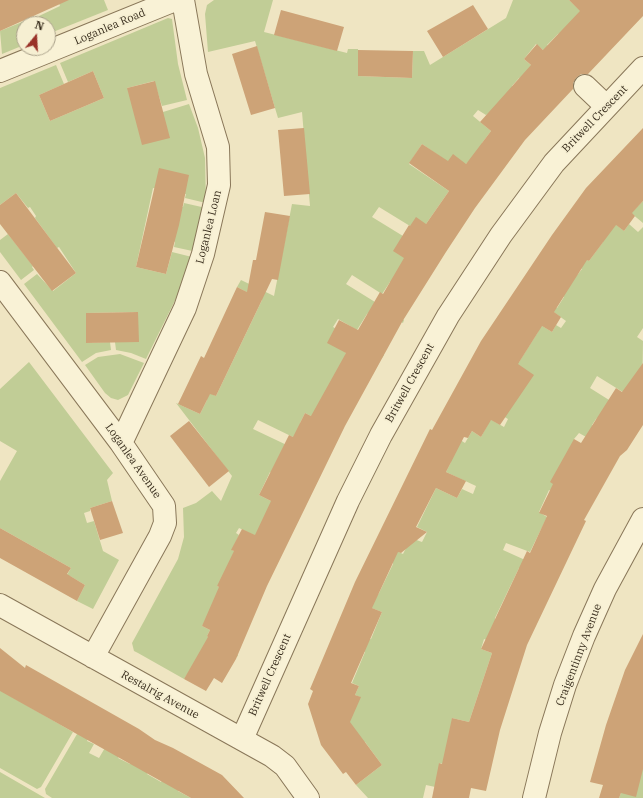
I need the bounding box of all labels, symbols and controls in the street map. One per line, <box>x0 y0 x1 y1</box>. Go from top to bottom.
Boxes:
street label: Loganlea Road <box>73 6 147 48</box>
north arrow <box>16 16 56 56</box>
text: N <box>33 18 46 34</box>
street label: Britwell Crescent <box>559 83 631 155</box>
street label: Loganlea Loan <box>193 189 225 265</box>
street label: Britwell Crescent <box>383 341 437 425</box>
street label: Loganlea Avenue <box>102 421 164 501</box>
street label: Craigentinny Avenue <box>553 602 605 708</box>
street label: Britwell Crescent <box>246 632 294 718</box>
street label: Restalrig Avenue <box>119 668 201 722</box>

